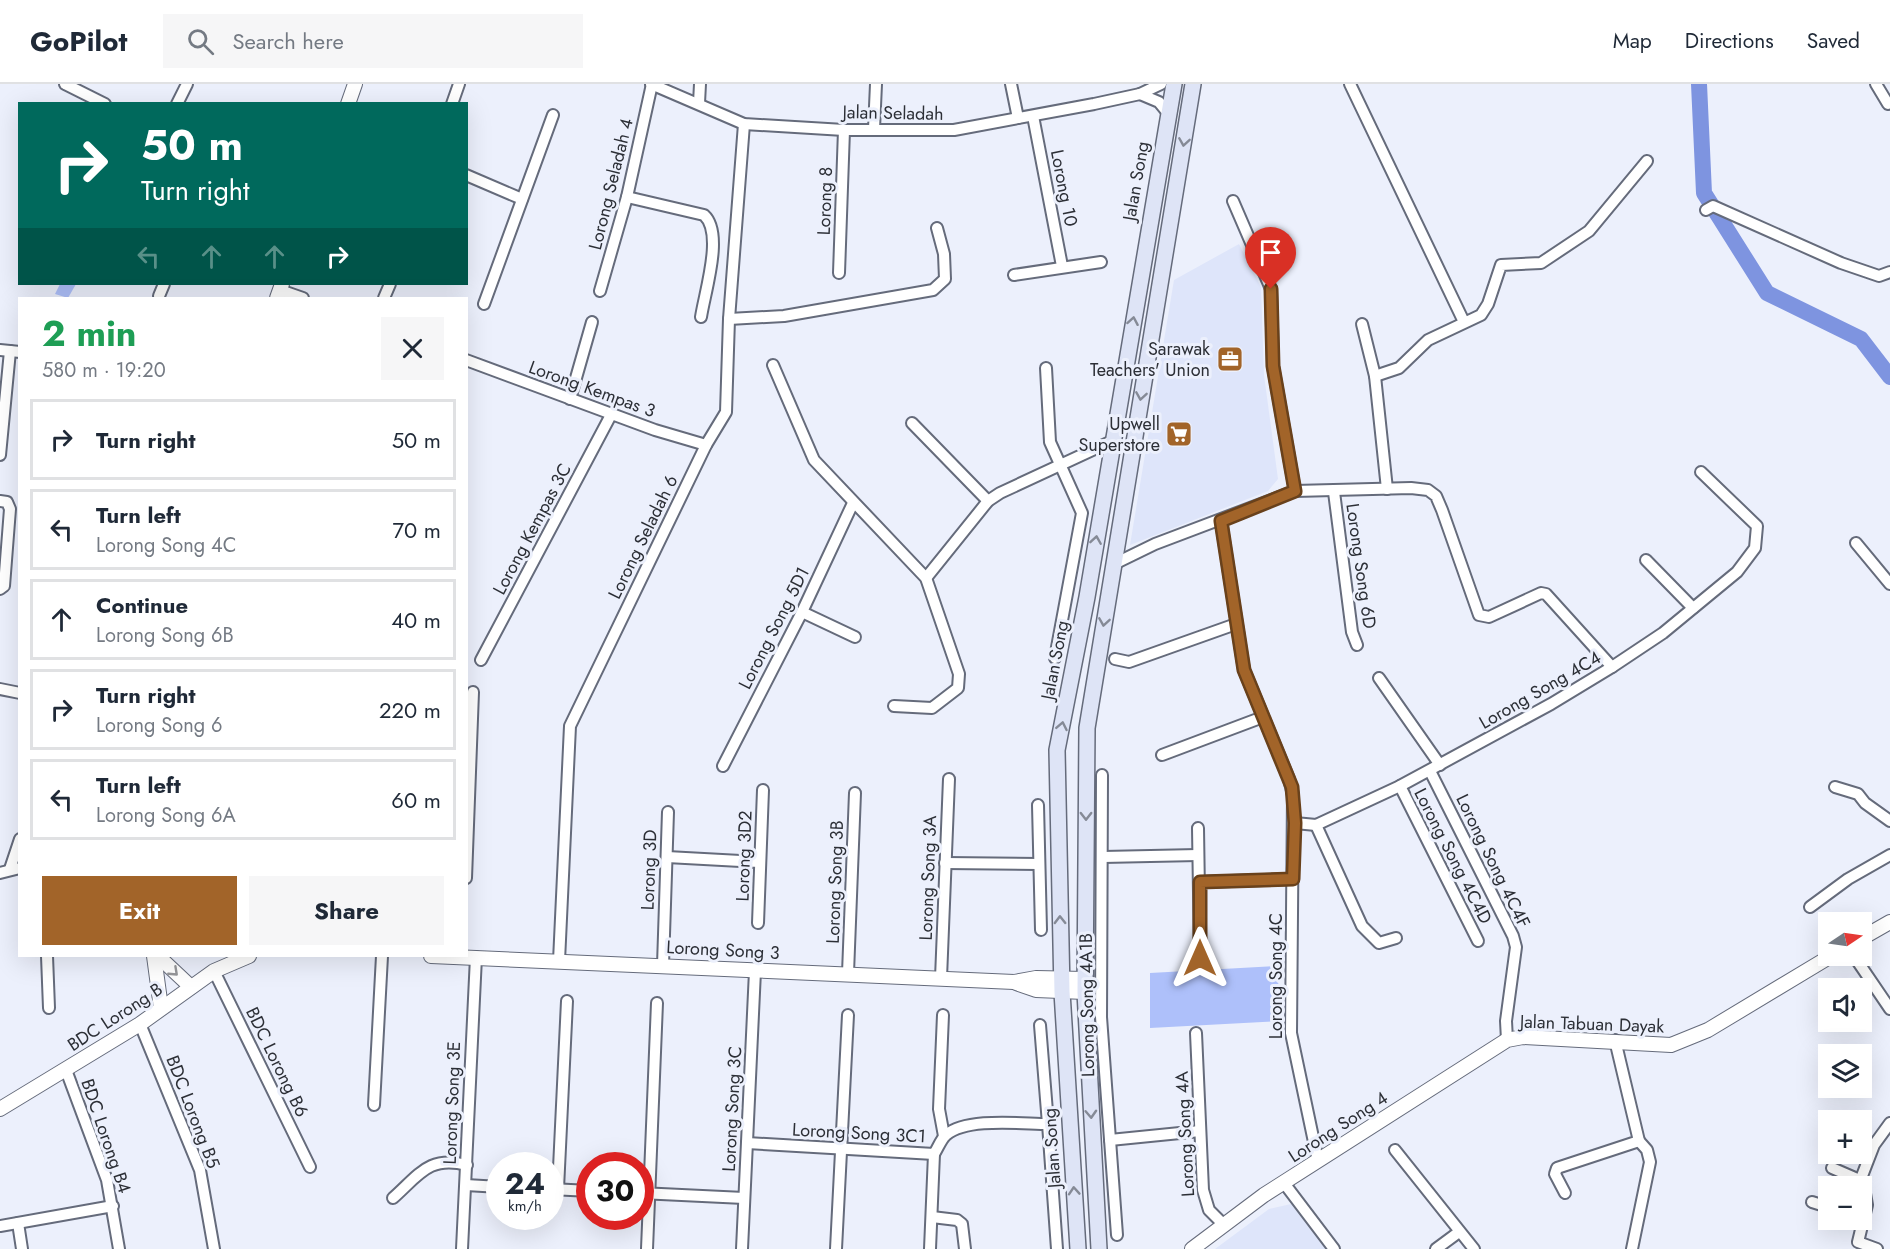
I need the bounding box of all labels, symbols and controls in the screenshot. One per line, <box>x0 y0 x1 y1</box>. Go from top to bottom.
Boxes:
search box <box>163 14 583 68</box>
text: GoPilot <box>30 21 127 62</box>
icon: search <box>184 25 217 58</box>
text: Search here <box>232 25 344 57</box>
text: Map <box>1613 26 1652 56</box>
text: Directions <box>1685 26 1774 56</box>
text: Saved <box>1807 26 1860 56</box>
street label: Jalan Seladah <box>840 99 944 127</box>
text: 50 m <box>141 115 243 176</box>
street label: Lorong Seladah 4 <box>582 115 640 253</box>
icon: right <box>42 126 120 204</box>
one-way arrow <box>1178 137 1190 146</box>
street label: Jalan Song <box>1116 139 1156 225</box>
street label: Lorong 10 <box>1044 147 1084 229</box>
street label: Lorong 8 <box>811 166 839 236</box>
text: Turn right <box>141 171 249 210</box>
pin <box>1245 227 1296 289</box>
icon: arrive <box>1254 236 1287 269</box>
icon: left <box>132 240 165 273</box>
icon: ahead <box>195 240 228 273</box>
icon: ahead <box>258 240 291 273</box>
icon: right <box>321 240 354 273</box>
text: 2 min <box>42 307 137 359</box>
one-way arrow <box>1126 316 1138 326</box>
button: close <box>381 317 444 380</box>
place label: Sarawak Teachers' Union <box>1090 336 1210 383</box>
office icon: Sarawak Teachers' Union <box>1215 344 1245 374</box>
street label: Lorong Kempas 3 <box>525 354 659 424</box>
text: 580 m · 19:20 <box>42 356 166 385</box>
one-way arrow <box>1136 392 1148 401</box>
place label: Upwell Superstore <box>1078 411 1160 458</box>
supermarket icon: Upwell Superstore <box>1164 419 1194 449</box>
icon: right <box>45 423 78 456</box>
text: Turn right <box>96 424 196 456</box>
text: 50 m <box>392 424 441 456</box>
street label: Lorong Kempas 3C <box>486 459 578 599</box>
street label: Lorong Seladah 6 <box>602 471 684 603</box>
text: Turn left <box>96 499 181 531</box>
street label: Lorong Song 6D <box>1339 502 1383 630</box>
icon: left <box>45 513 78 546</box>
text: 70 m <box>392 514 441 546</box>
text: Lorong Song 4C <box>96 531 236 560</box>
one-way arrow <box>1090 535 1102 544</box>
street label: Lorong Song 5D1 <box>732 562 816 694</box>
text: Continue <box>96 589 188 621</box>
icon: ahead <box>45 603 78 636</box>
text: 40 m <box>391 604 441 636</box>
one-way arrow <box>1099 617 1111 627</box>
street label: Jalan Song <box>1034 618 1075 704</box>
text: Lorong Song 6B <box>96 621 234 650</box>
street label: Lorong Song 4C4 <box>1474 645 1606 735</box>
text: Turn right <box>96 679 196 711</box>
icon: right <box>45 693 78 726</box>
text: 220 m <box>379 694 441 726</box>
text: Lorong Song 6 <box>96 711 223 740</box>
one-way arrow <box>1055 721 1068 731</box>
text: Turn left <box>96 769 181 801</box>
icon: left <box>45 783 78 816</box>
text: 60 m <box>391 784 441 816</box>
street label: Lorong Song 4C4D <box>1408 784 1498 928</box>
street label: Lorong Song 4C4F <box>1449 790 1537 932</box>
text: Lorong Song 6A <box>96 801 236 830</box>
street label: Lorong 3D2 <box>729 810 759 902</box>
one-way arrow <box>1080 811 1092 820</box>
street label: Lorong Song 3A <box>913 815 943 941</box>
street label: Lorong Song 3B <box>820 820 850 944</box>
street label: Lorong 3D <box>635 829 663 911</box>
button: Exit <box>42 876 237 945</box>
button: Share <box>249 876 444 945</box>
north arrow <box>1818 912 1872 966</box>
map controls <box>1818 912 1872 1230</box>
street label: Lorong Song 4C <box>1263 913 1289 1039</box>
one-way arrow <box>1054 916 1066 925</box>
position arrow <box>1168 926 1232 990</box>
street label: Lorong Song 4A1B <box>1073 933 1101 1077</box>
street label: Lorong Song 3 <box>666 934 780 966</box>
one-way arrow <box>168 965 178 976</box>
street label: BDC Lorong B <box>62 976 168 1058</box>
button: sound <box>1818 978 1872 1032</box>
street label: BDC Lorong B6 <box>239 1003 315 1121</box>
street label: Jalan Tabuan Dayak <box>1517 1008 1665 1040</box>
street label: Lorong Song 3E <box>437 1041 467 1165</box>
button: layers <box>1818 1044 1872 1098</box>
street label: Lorong Song 3C <box>716 1046 748 1172</box>
street label: BDC Lorong B5 <box>160 1052 226 1172</box>
street label: Lorong Song 4A <box>1169 1070 1201 1198</box>
street label: BDC Lorong B4 <box>74 1075 138 1197</box>
street label: Lorong Song 4 <box>1283 1085 1393 1169</box>
street label: Jalan Song <box>1036 1107 1068 1191</box>
one-way arrow <box>1085 1109 1098 1118</box>
button: + <box>1818 1110 1872 1164</box>
street label: Lorong Song 3C1 <box>791 1117 927 1149</box>
speed limit sign: 30 <box>576 1152 654 1230</box>
text: 24 <box>505 1162 545 1205</box>
button: − <box>1818 1176 1872 1230</box>
one-way arrow <box>1068 1186 1081 1195</box>
text: km/h <box>508 1195 542 1217</box>

